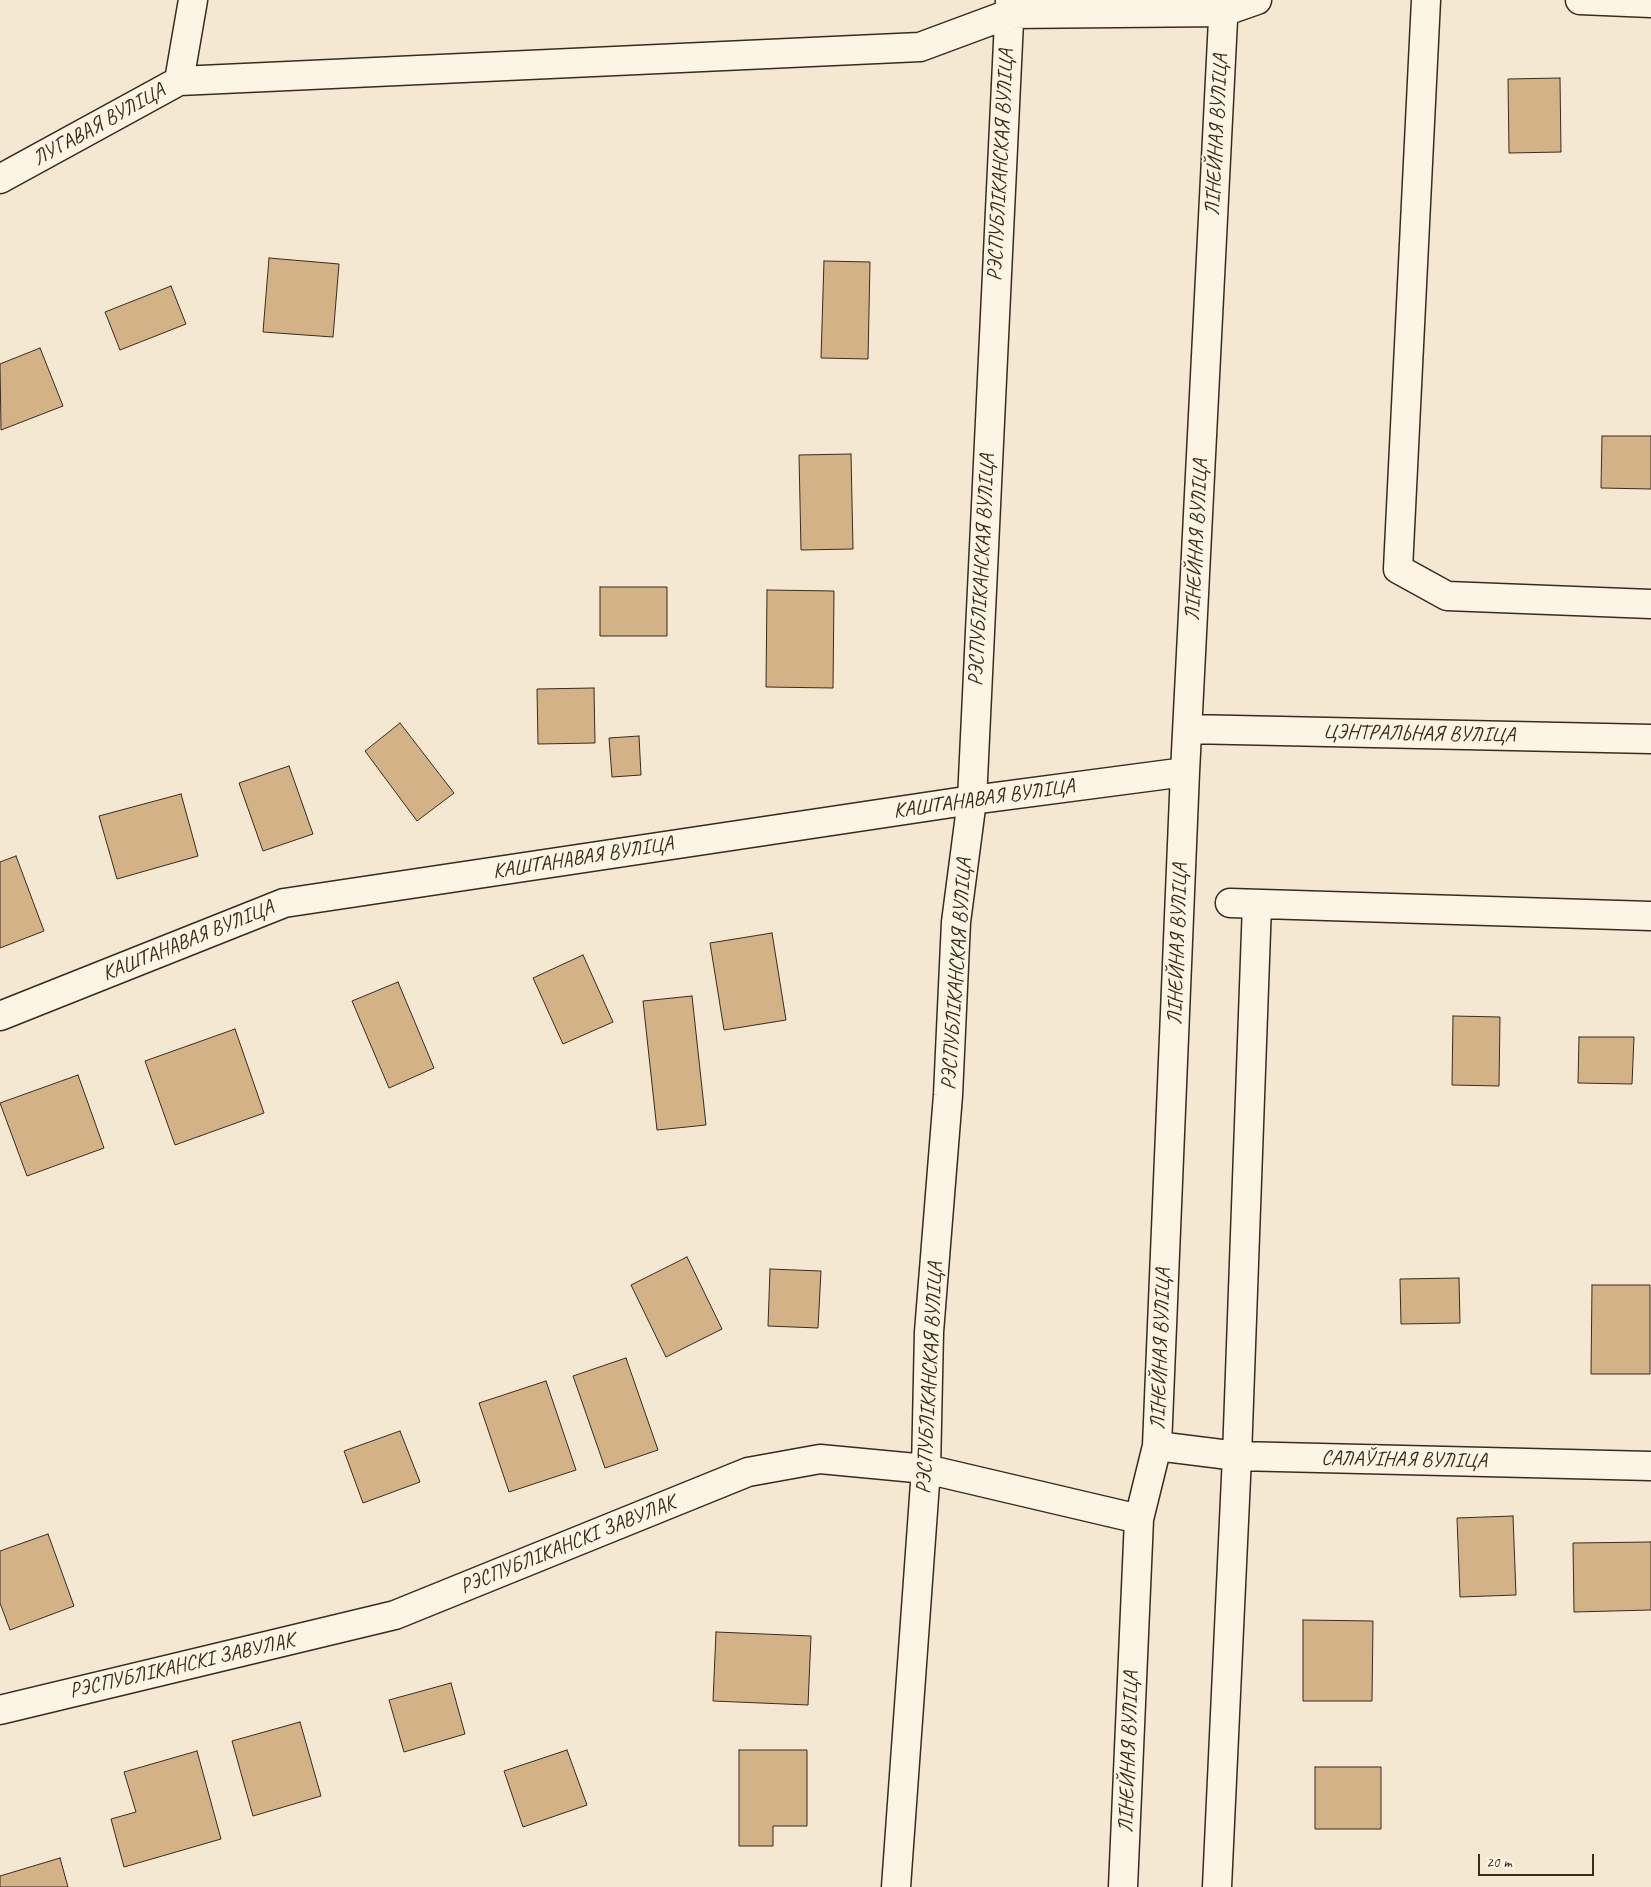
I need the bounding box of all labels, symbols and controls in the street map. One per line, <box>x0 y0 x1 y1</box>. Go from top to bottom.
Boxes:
street label: РЭСПУБЛІКАНСКАЯ ВУЛІЦА <box>982 48 1020 282</box>
street label: ЛІНЕЙНАЯ ВУЛІЦА <box>1200 54 1234 216</box>
street label: ЛУГАВАЯ ВУЛІЦА <box>29 78 169 172</box>
street label: РЭСПУБЛІКАНСКАЯ ВУЛІЦА <box>963 453 1001 687</box>
street label: ЛІНЕЙНАЯ ВУЛІЦА <box>1180 459 1214 621</box>
street label: ЦЭНТРАЛЬНАЯ ВУЛІЦА <box>1323 720 1515 748</box>
street label: КАШТАНАВАЯ ВУЛІЦА <box>892 774 1076 824</box>
street label: КАШТАНАВАЯ ВУЛІЦА <box>491 831 675 885</box>
street label: РЭСПУБЛІКАНСКАЯ ВУЛІЦА <box>936 857 978 1091</box>
street label: ЛІНЕЙНАЯ ВУЛІЦА <box>1163 863 1193 1025</box>
street label: КАШТАНАВАЯ ВУЛІЦА <box>99 895 277 987</box>
street label: РЭСПУБЛІКАНСКАЯ ВУЛІЦА <box>911 1261 949 1495</box>
street label: ЛІНЕЙНАЯ ВУЛІЦА <box>1146 1268 1176 1430</box>
street label: САЛАЎІНАЯ ВУЛІЦА <box>1321 1446 1487 1474</box>
street label: РЭСПУБЛІКАНСКІ ЗАВУЛАК <box>457 1490 679 1600</box>
street label: РЭСПУБЛІКАНСКІ ЗАВУЛАК <box>67 1628 297 1704</box>
street label: ЛІНЕЙНАЯ ВУЛІЦА <box>1114 1671 1144 1833</box>
scale bar <box>1481 1844 1597 1876</box>
text: 20 m <box>1486 1853 1512 1872</box>

